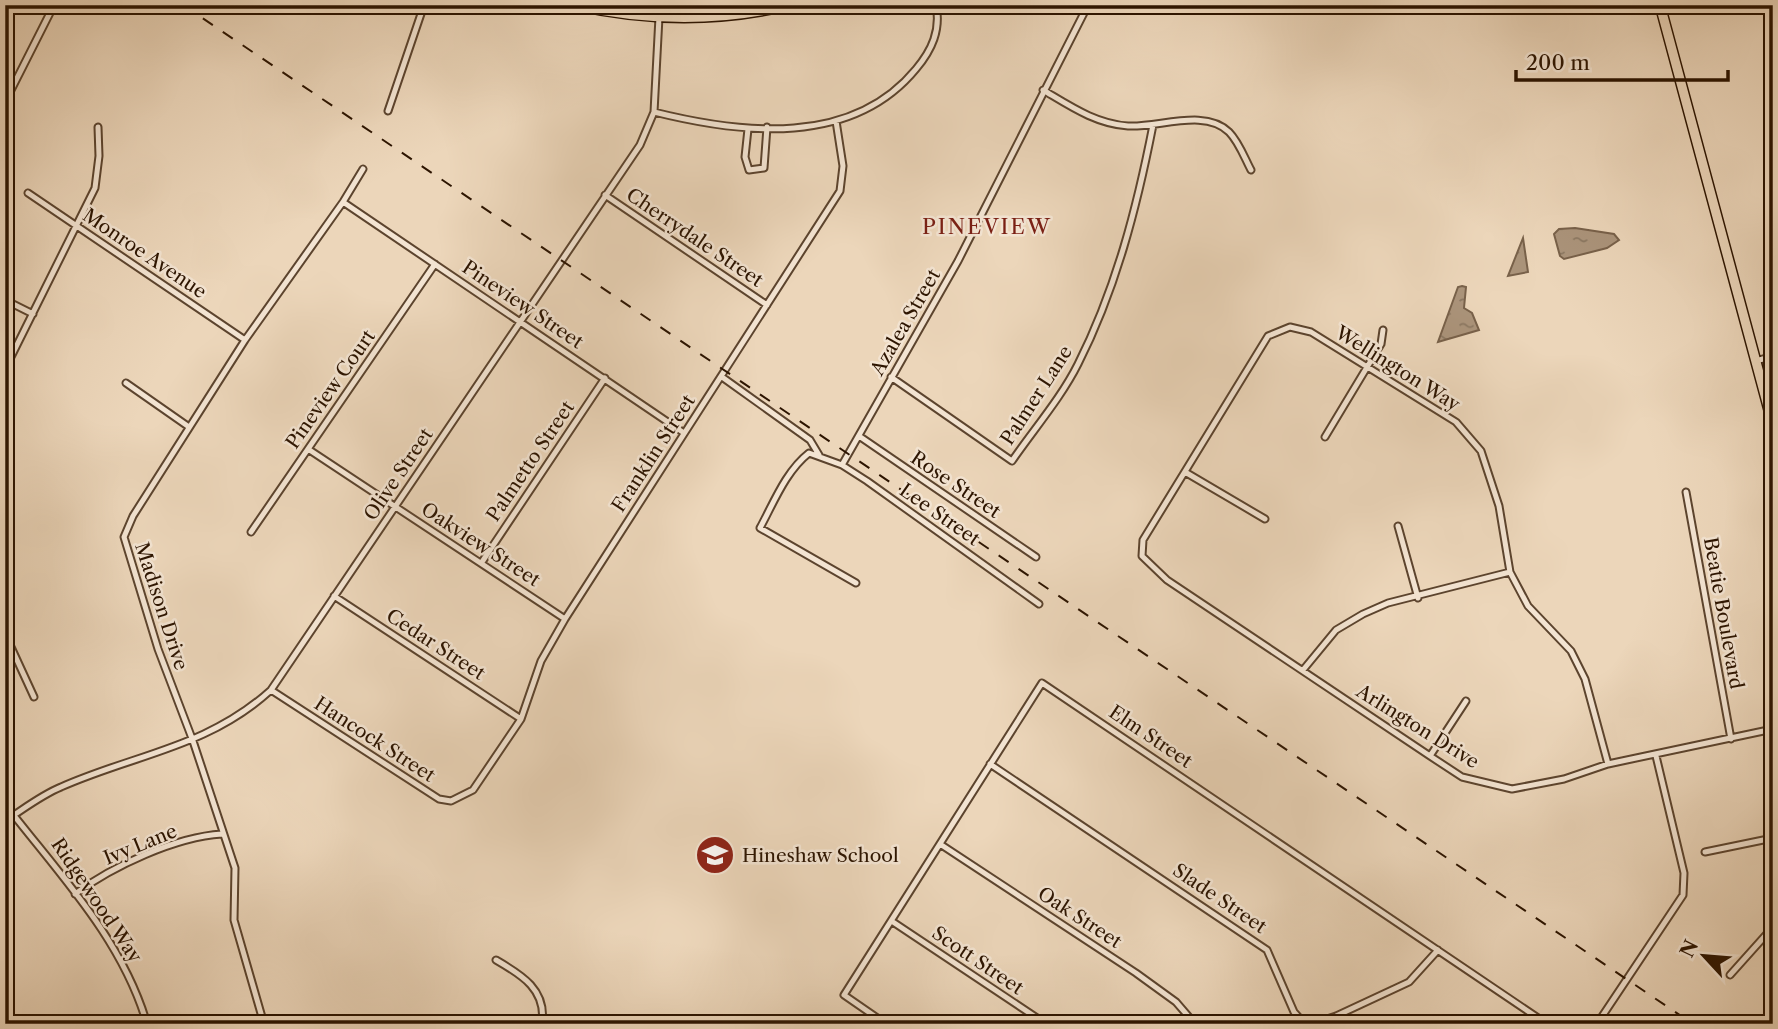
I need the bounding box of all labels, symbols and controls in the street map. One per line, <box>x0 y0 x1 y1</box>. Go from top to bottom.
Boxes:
scale bar <box>1516 38 1727 82</box>
text: 200 m <box>1526 50 1590 75</box>
street label: Cherrydale Street <box>622 183 768 292</box>
street label: Monroe Avenue <box>79 204 211 303</box>
district label: PINEVIEW <box>922 214 1052 239</box>
street label: Pineview Street <box>458 255 588 354</box>
street label: Azalea Street <box>865 265 945 380</box>
street label: Wellington Way <box>1330 320 1465 416</box>
street label: Pineview Court <box>281 325 380 453</box>
street label: Palmer Lane <box>996 341 1077 449</box>
street label: Franklin Street <box>607 390 700 516</box>
street label: Palmetto Street <box>482 396 579 526</box>
street label: Olive Street <box>359 424 438 525</box>
street label: Rose Street <box>907 446 1005 523</box>
street label: Lee Street <box>895 478 984 551</box>
street label: Oakview Street <box>417 498 545 591</box>
street label: Beatie Boulevard <box>1699 535 1748 691</box>
street label: Madison Drive <box>130 540 193 673</box>
street label: Cedar Street <box>382 604 490 685</box>
street label: Arlington Drive <box>1351 679 1483 773</box>
street label: Hancock Street <box>310 692 440 787</box>
street label: Elm Street <box>1105 700 1197 773</box>
street label: Ivy Lane <box>100 819 180 870</box>
street label: Ridgewood Way <box>46 834 147 967</box>
school or university icon: Hineshaw School <box>694 834 736 876</box>
place label: Hineshaw School <box>742 844 899 867</box>
street label: Slade Street <box>1168 859 1271 938</box>
street label: Oak Street <box>1033 882 1126 953</box>
north arrow <box>1670 920 1740 990</box>
street label: Scott Street <box>928 921 1028 1000</box>
text: N <box>1675 936 1703 961</box>

